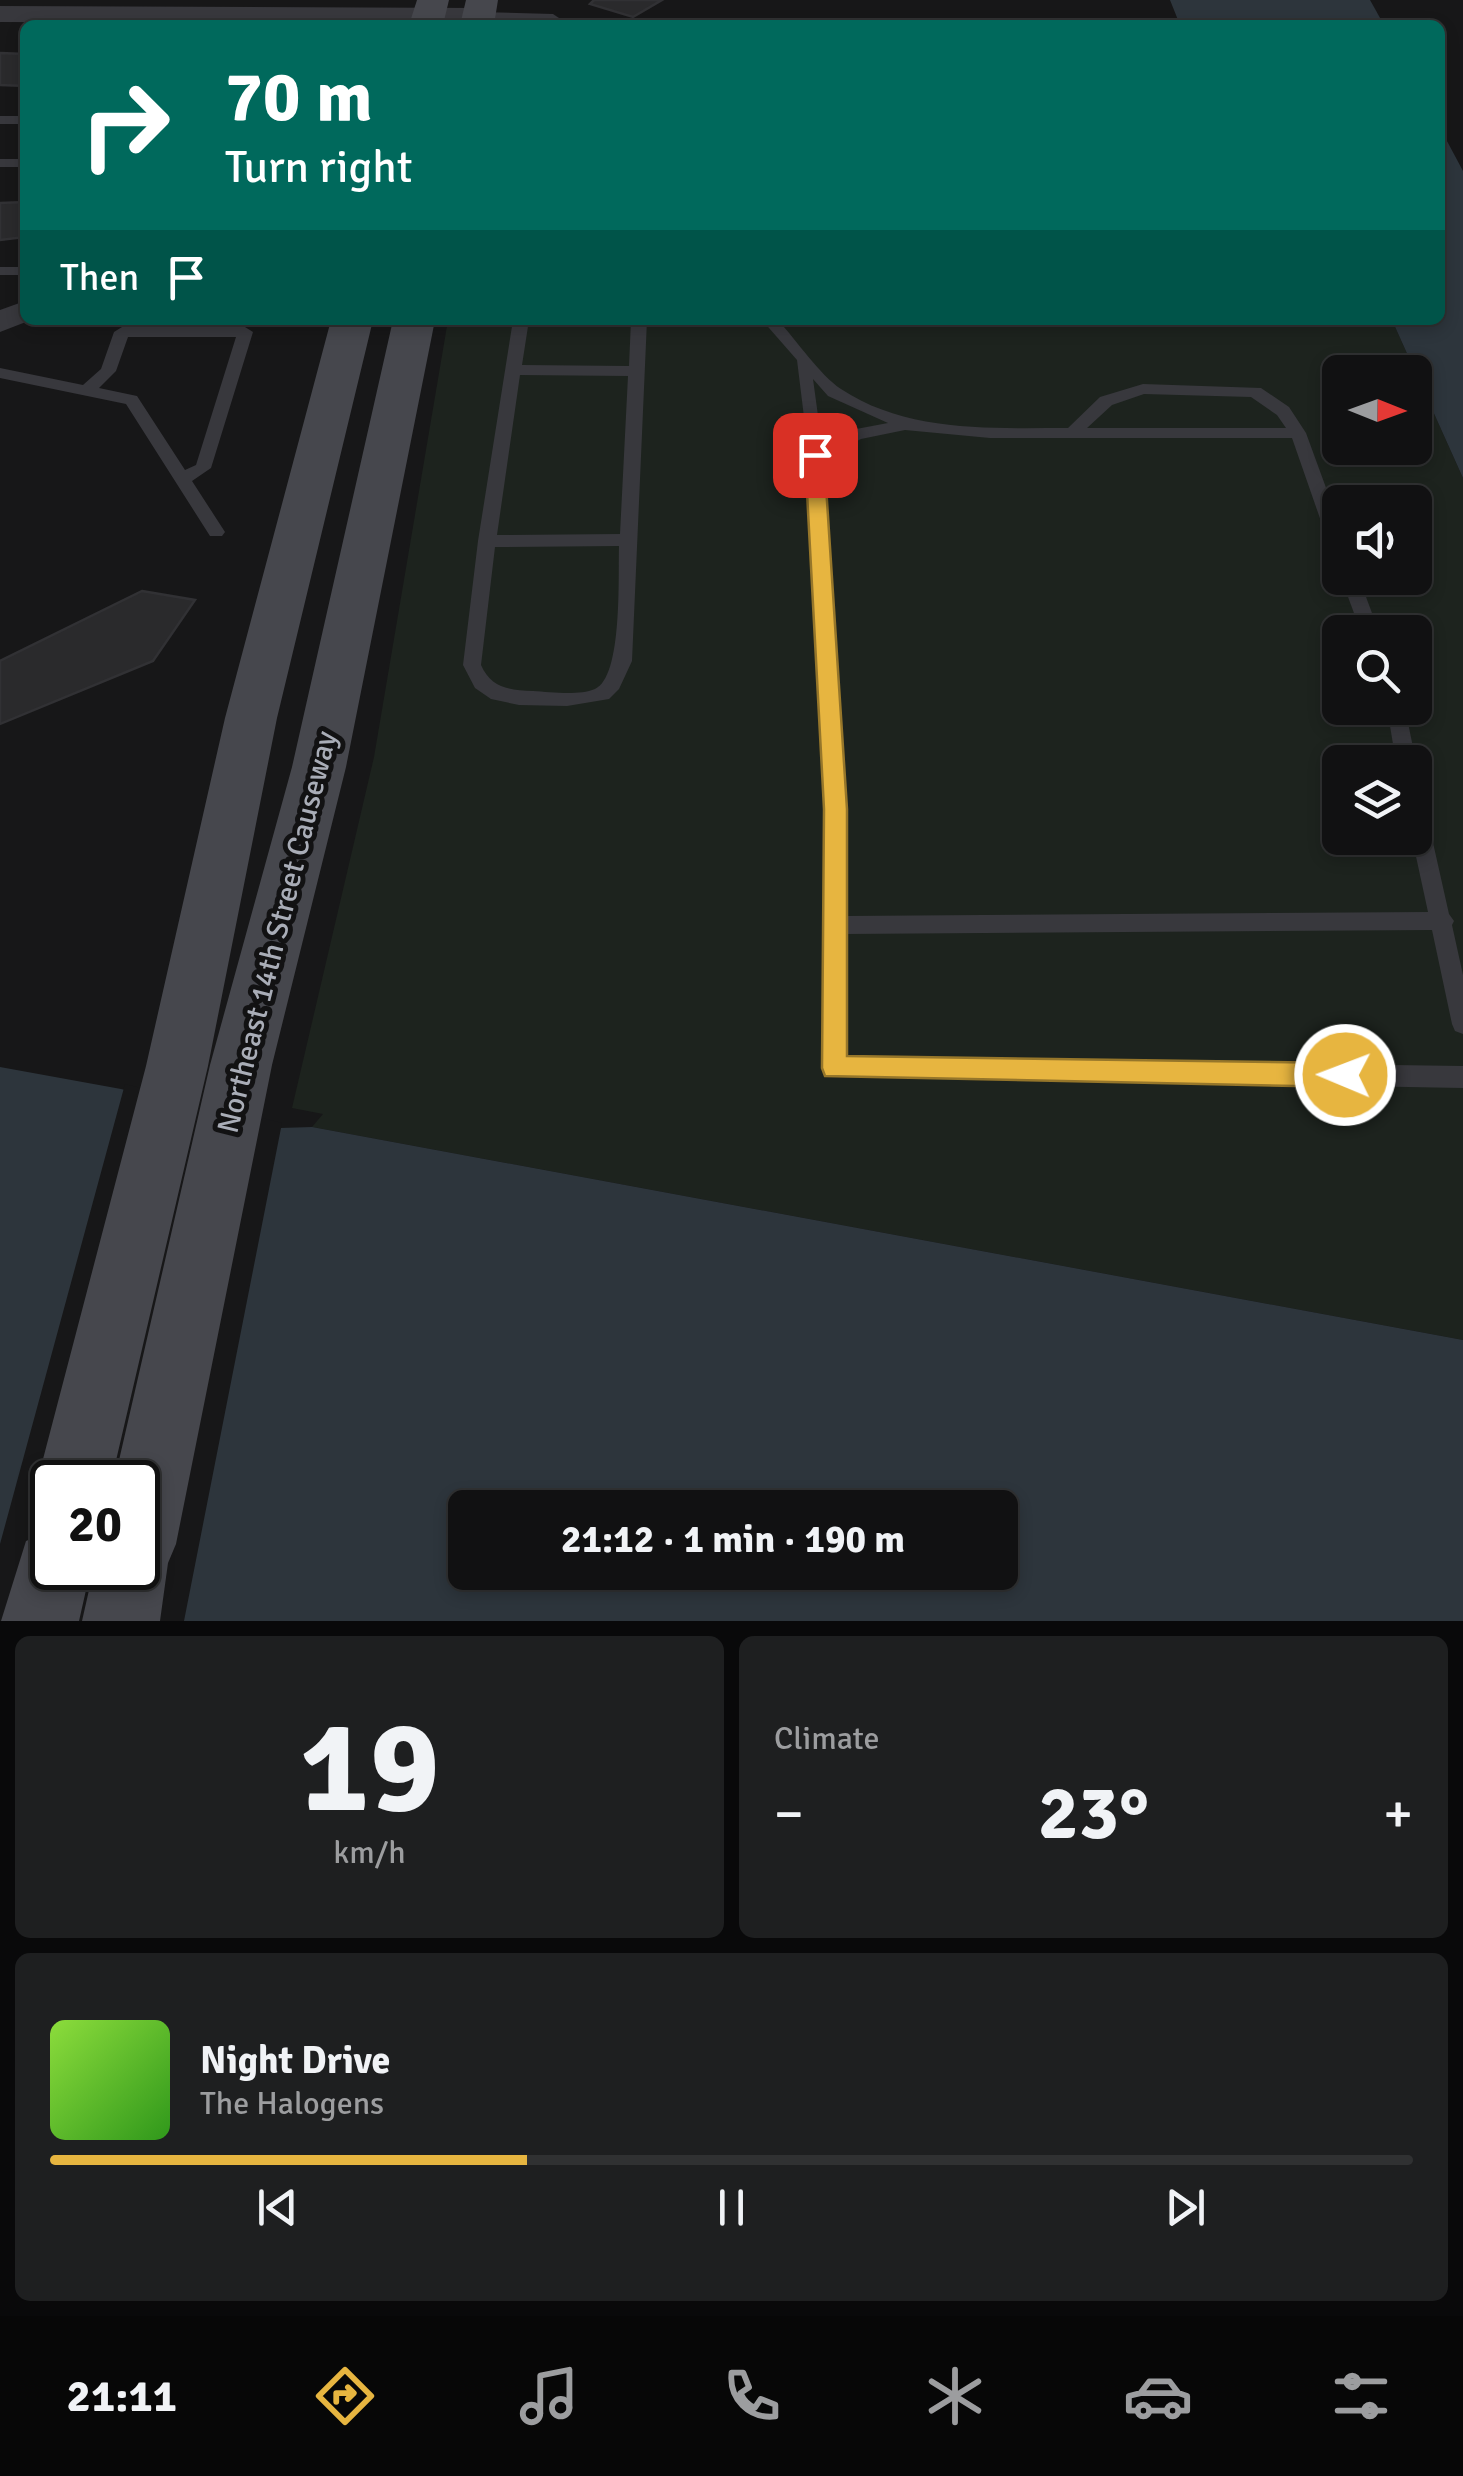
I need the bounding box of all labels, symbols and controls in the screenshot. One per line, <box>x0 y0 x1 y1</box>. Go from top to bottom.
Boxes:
text: 70 m <box>225 54 373 140</box>
icon: right <box>60 60 190 190</box>
text: Turn right <box>225 140 413 195</box>
icon: arrive <box>159 250 214 305</box>
text: Then <box>60 254 139 301</box>
north arrow <box>1322 355 1432 465</box>
map controls <box>1322 355 1432 855</box>
pin <box>773 413 858 498</box>
icon: arrive <box>788 428 843 483</box>
button: sound <box>1322 485 1432 595</box>
button: search <box>1322 615 1432 725</box>
street label: Northeast 14th Street Causeway <box>210 727 345 1137</box>
button: layers <box>1322 745 1432 855</box>
position arrow <box>1293 1023 1397 1127</box>
speed limit sign: 20 <box>30 1460 160 1590</box>
text: 21:12 · 1 min · 190 m <box>561 1516 905 1563</box>
text: 19 <box>299 1688 440 1848</box>
text: Climate <box>774 1719 880 1758</box>
text: 23° <box>1038 1767 1149 1860</box>
text: − <box>774 1780 804 1848</box>
text: + <box>1383 1780 1413 1848</box>
text: km/h <box>333 1833 406 1872</box>
text: Night Drive <box>200 2037 390 2084</box>
text: The Halogens <box>200 2084 384 2123</box>
icon: previous <box>250 2180 305 2235</box>
icon: pause <box>704 2180 759 2235</box>
icon: next <box>1158 2180 1213 2235</box>
icon: directions <box>310 2361 380 2431</box>
icon: music <box>514 2361 584 2431</box>
icon: phone <box>717 2361 787 2431</box>
icon: climate <box>920 2361 990 2431</box>
icon: car <box>1123 2361 1193 2431</box>
icon: filters <box>1326 2361 1396 2431</box>
text: 21:11 <box>67 2369 177 2424</box>

